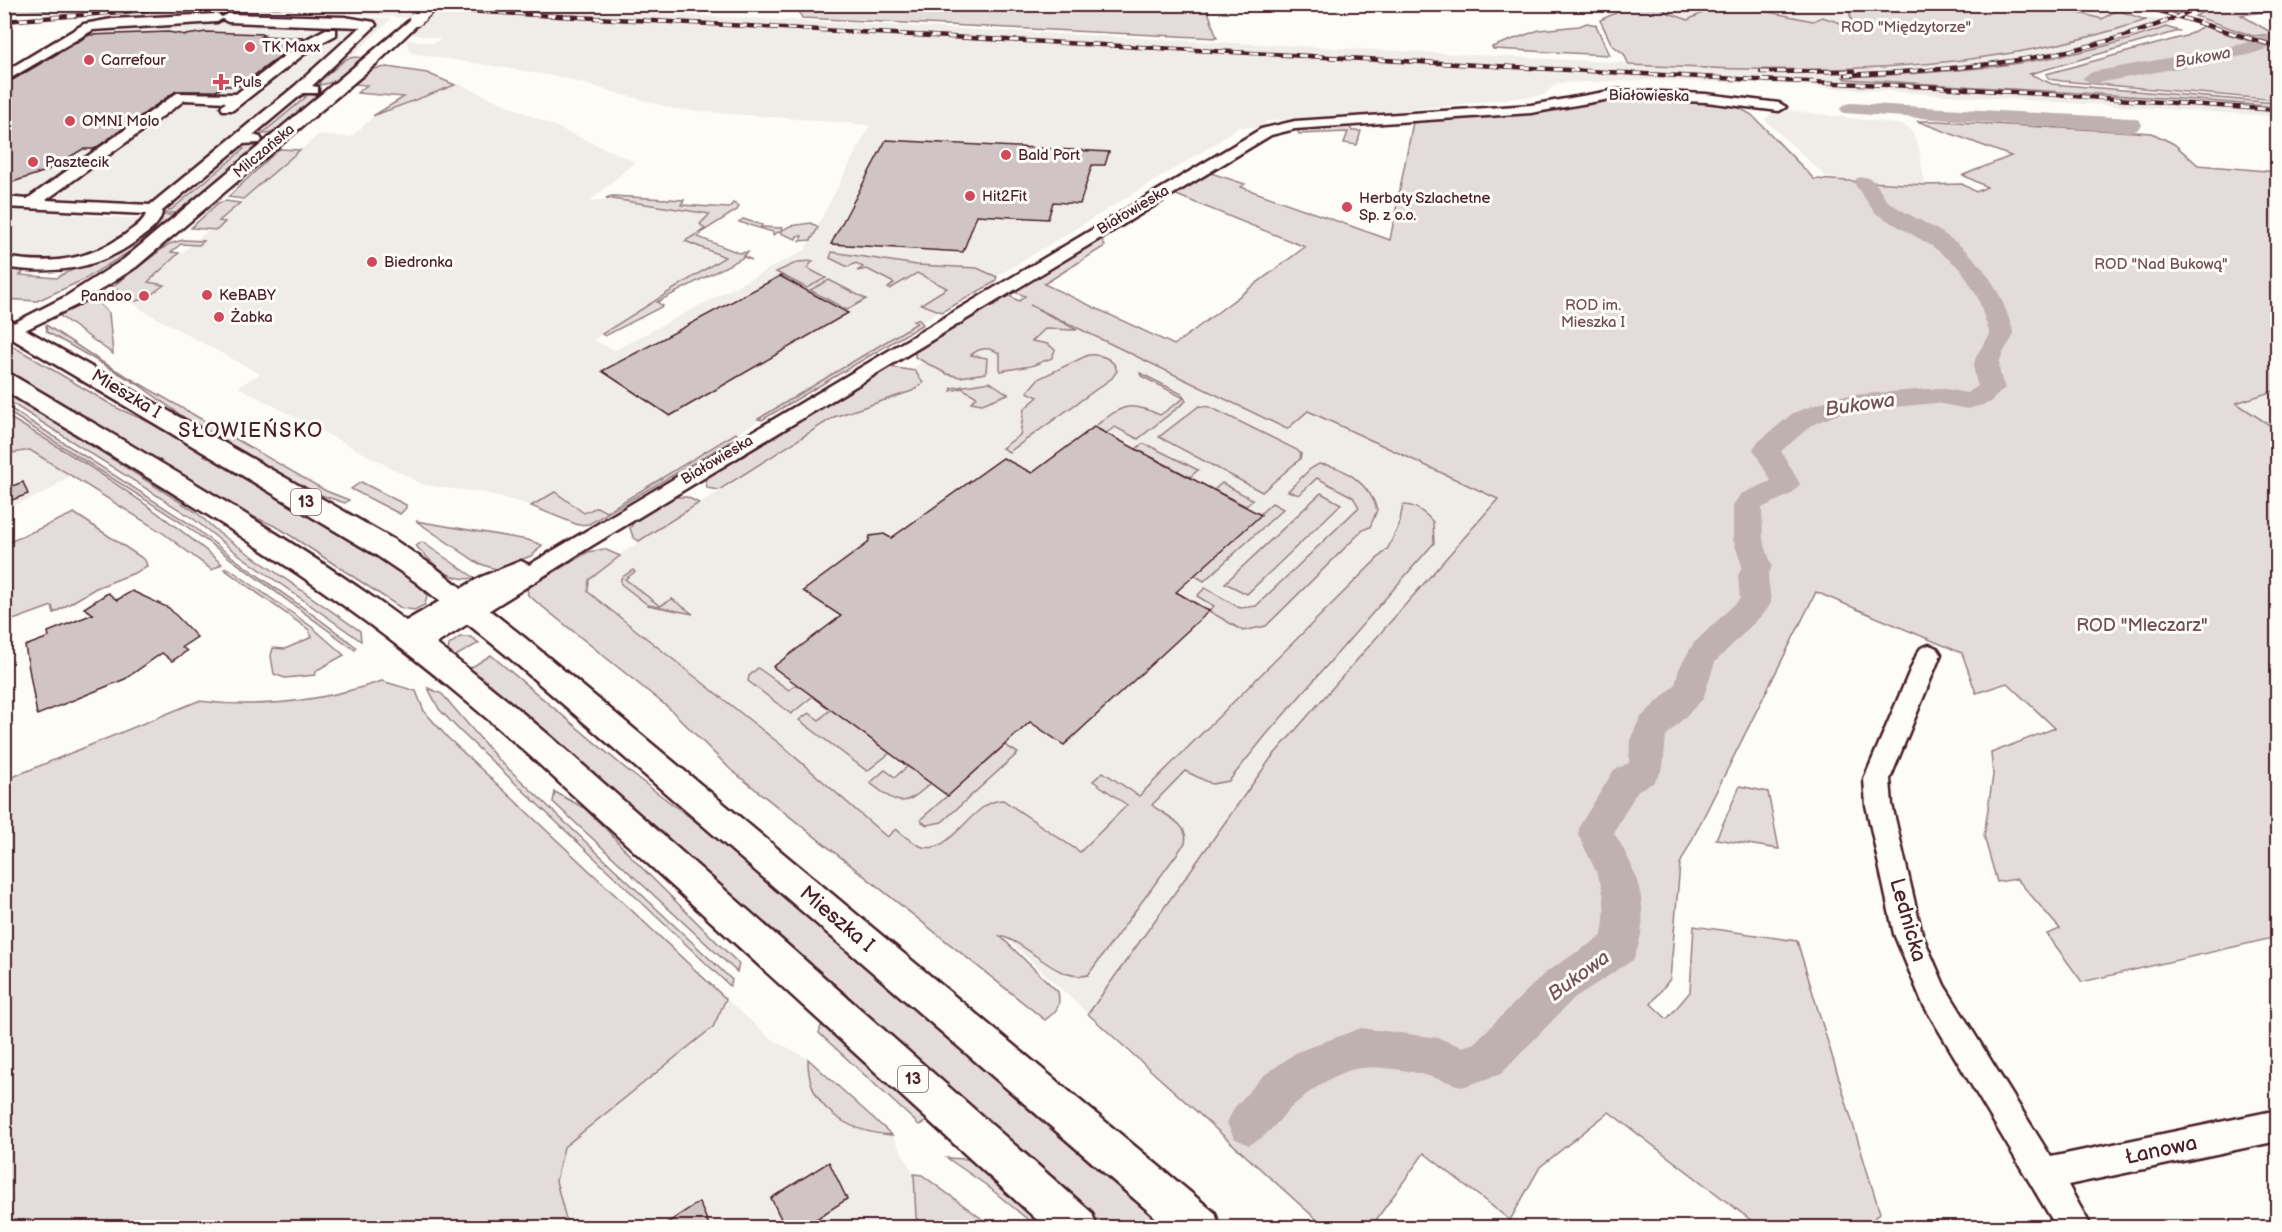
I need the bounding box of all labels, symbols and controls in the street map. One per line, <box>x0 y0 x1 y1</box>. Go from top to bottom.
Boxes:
park label: ROD "Międzytorze" <box>1841 18 1971 37</box>
place label: TK Maxx <box>262 38 320 57</box>
marker: TK Maxx <box>243 40 257 54</box>
water label: Bukowa <box>2174 44 2232 72</box>
place label: Carrefour <box>101 51 166 70</box>
marker: Carrefour <box>82 53 96 67</box>
place label: Puls <box>233 73 262 92</box>
marker: Puls <box>214 75 228 89</box>
street label: Białowieska <box>1608 86 1690 106</box>
place label: OMNI Molo <box>82 112 160 131</box>
marker: OMNI Molo <box>63 114 77 128</box>
street label: Milczańska <box>229 120 299 182</box>
place label: Bald Port <box>1018 146 1081 165</box>
marker: Bald Port <box>999 148 1013 162</box>
place label: Pasztecik <box>45 153 109 172</box>
marker: Pasztecik <box>26 155 40 169</box>
street label: Białowieska <box>1093 181 1173 239</box>
place label: Hit2Fit <box>982 187 1027 206</box>
marker: Hit2Fit <box>963 189 977 203</box>
place label: Herbaty Szlachetne Sp. z o.o. <box>1359 189 1491 225</box>
marker: Herbaty Szlachetne Sp. z o.o. <box>1340 200 1354 214</box>
place label: Biedronka <box>384 253 453 272</box>
marker: Biedronka <box>365 255 379 269</box>
park label: ROD "Nad Bukową" <box>2094 255 2228 274</box>
place label: KeBABY <box>219 286 276 305</box>
place label: Pandoo <box>81 287 132 306</box>
marker: KeBABY <box>200 288 214 302</box>
marker: Pandoo <box>137 289 151 303</box>
park label: ROD im. Mieszka I <box>1561 296 1625 332</box>
place label: Żabka <box>230 308 273 327</box>
marker: Żabka <box>212 310 226 324</box>
street label: Mieszka I <box>88 365 164 423</box>
water label: Bukowa <box>1823 388 1897 422</box>
district label: SŁOWIEŃSKO <box>178 418 324 443</box>
street label: Białowieska <box>677 431 757 489</box>
road number: 13 <box>291 489 321 515</box>
park label: ROD "Mleczarz" <box>2076 615 2208 636</box>
street label: Lednicka <box>1884 875 1932 965</box>
street label: Mieszka I <box>795 881 879 957</box>
water label: Bukowa <box>1543 946 1615 1006</box>
road number: 13 <box>898 1066 928 1092</box>
street label: Łanowa <box>2123 1130 2199 1170</box>

